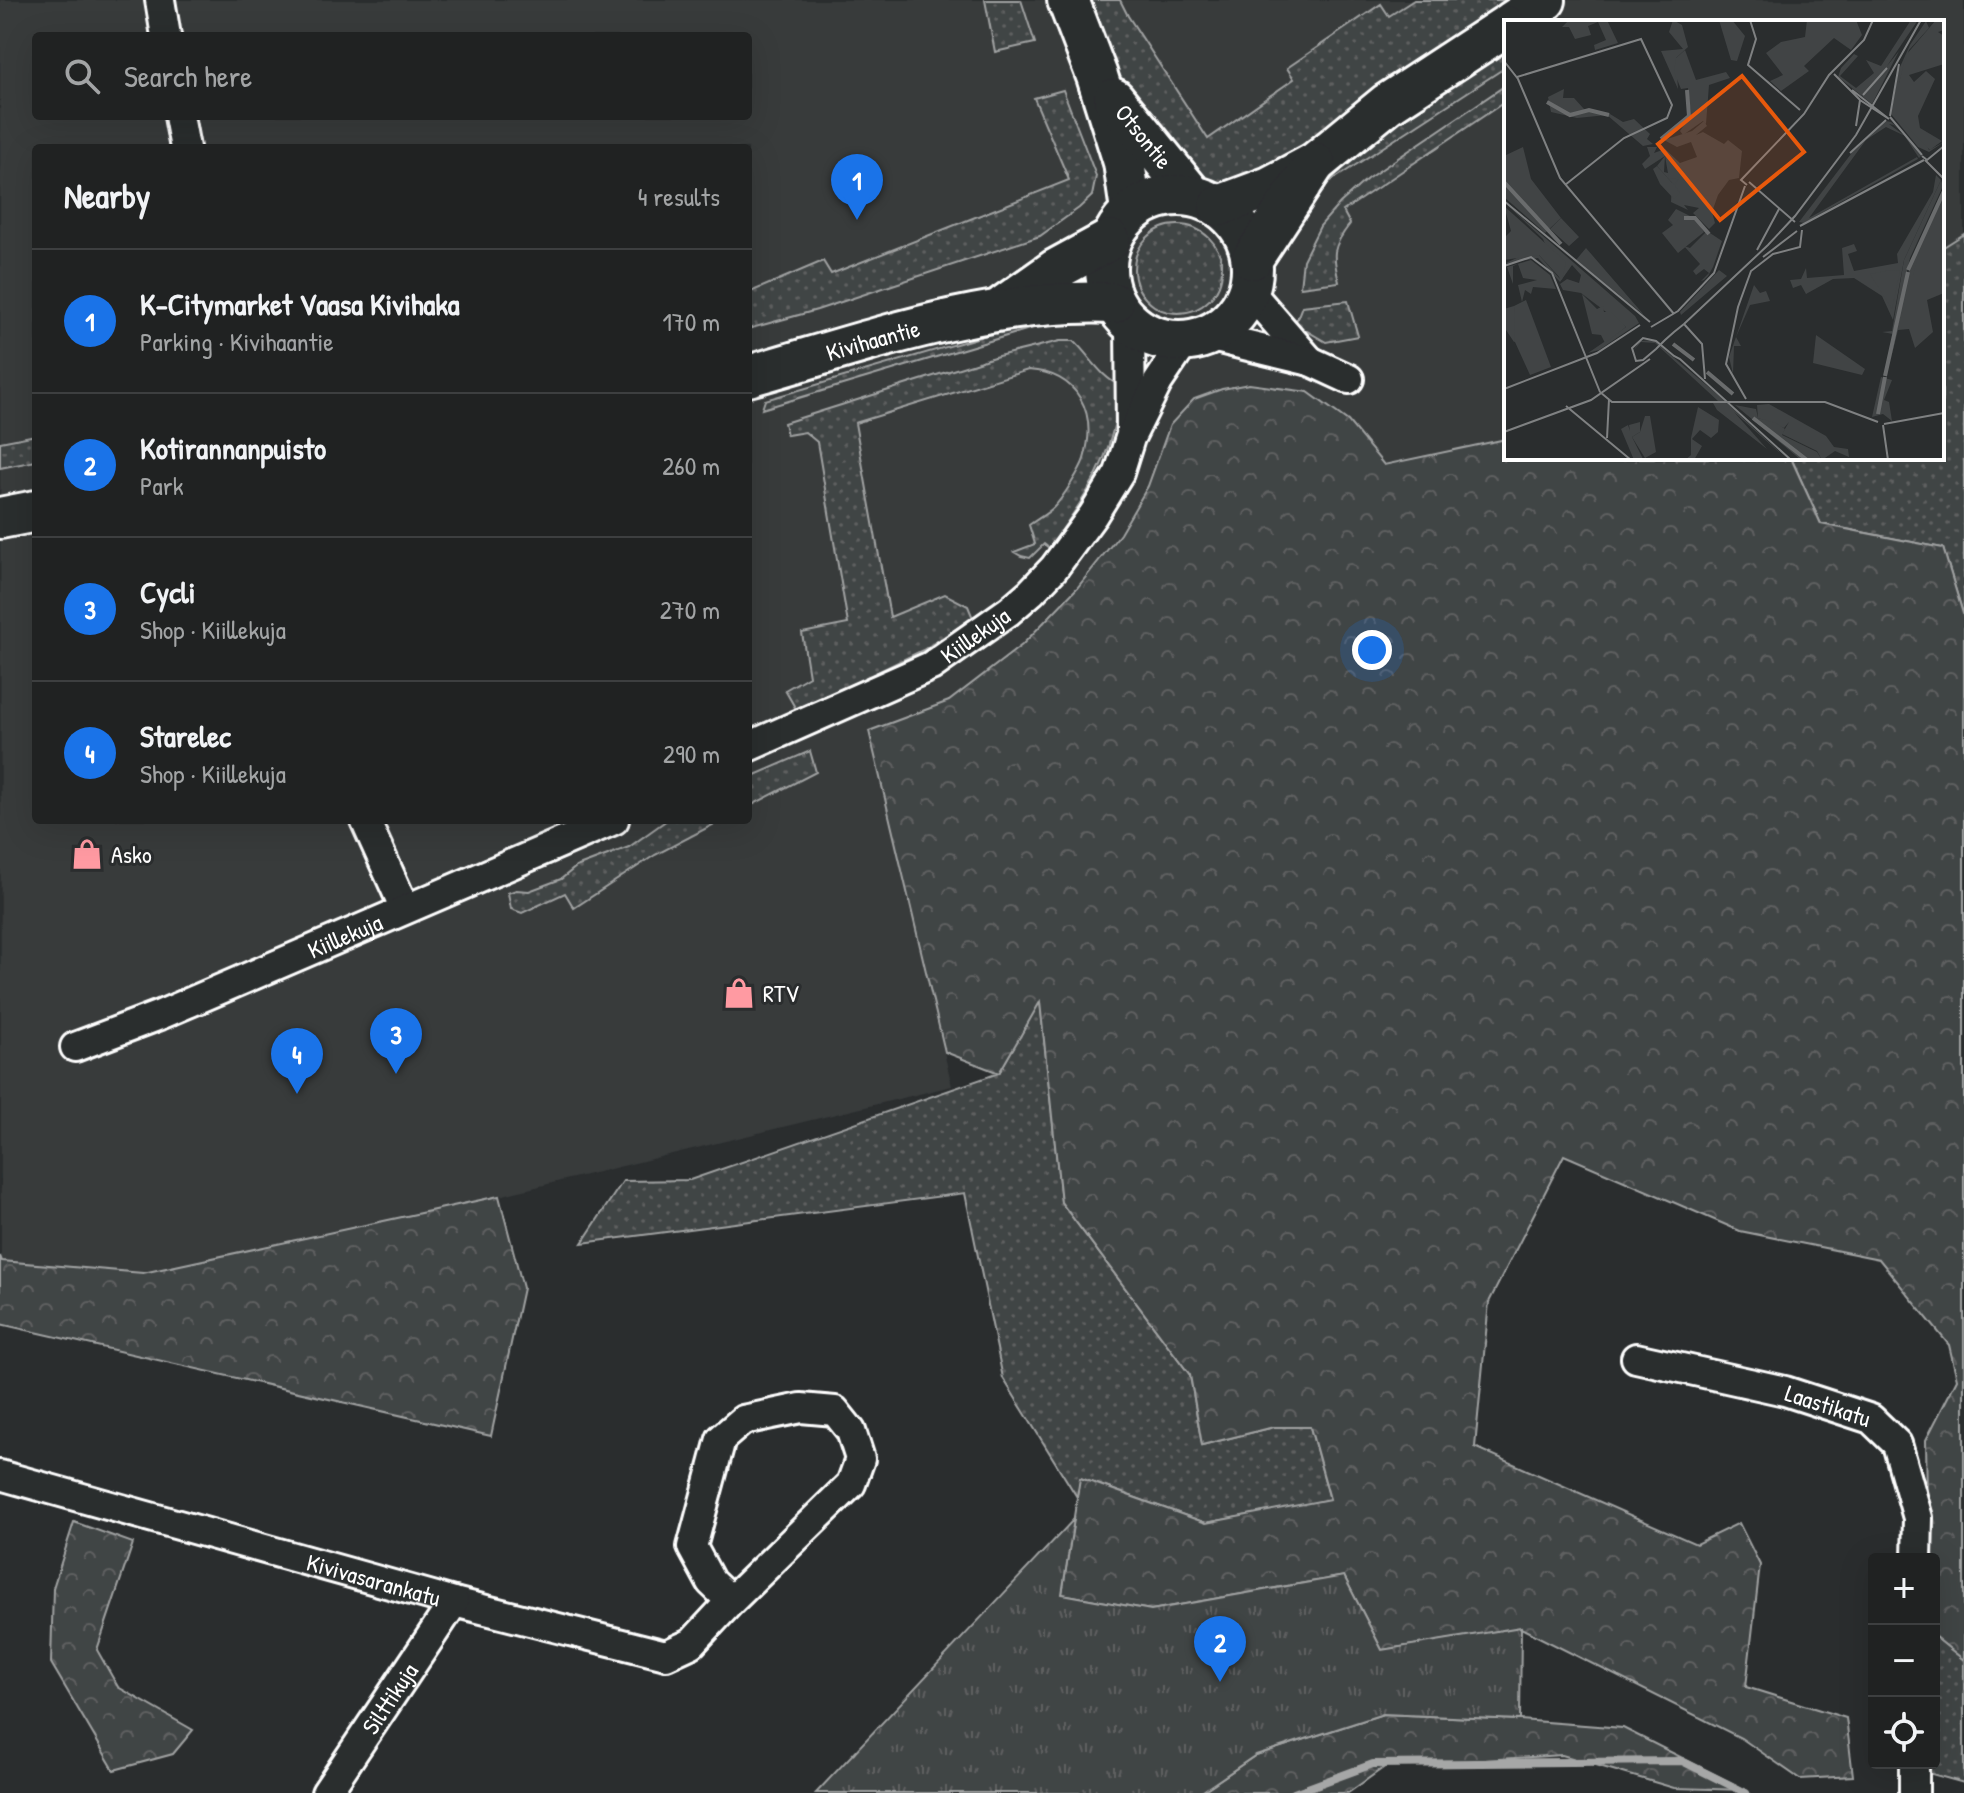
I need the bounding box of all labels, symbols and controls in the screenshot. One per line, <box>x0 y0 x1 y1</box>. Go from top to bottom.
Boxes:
inset map <box>1504 20 1944 460</box>
search box <box>32 32 752 120</box>
icon: search <box>60 54 104 98</box>
text: Search here <box>124 56 252 96</box>
street label: Otsontie <box>1108 97 1180 176</box>
pin: 1 <box>831 154 883 220</box>
text: Nearby <box>64 173 150 219</box>
text: 4 results <box>638 179 720 214</box>
text: K-Citymarket Vaasa Kivihaka <box>140 284 460 324</box>
text: 1 <box>85 304 95 339</box>
text: 170 m <box>662 304 720 339</box>
street label: Kivihaantie <box>822 311 923 368</box>
text: Parking · Kivihaantie <box>140 324 334 359</box>
text: Kotirannanpuisto <box>140 428 326 468</box>
text: 2 <box>84 448 96 483</box>
text: 260 m <box>662 448 720 483</box>
text: Park <box>140 468 184 503</box>
text: Cycli <box>140 572 195 612</box>
text: 3 <box>84 592 96 627</box>
text: 270 m <box>660 592 720 627</box>
street label: Kiillekuja <box>934 599 1016 670</box>
text: Shop · Kiillekuja <box>140 612 286 647</box>
your location <box>1352 630 1392 670</box>
text: Starelec <box>140 716 231 756</box>
text: 4 <box>85 736 95 771</box>
text: 290 m <box>663 736 720 771</box>
text: Shop · Kiillekuja <box>140 756 286 791</box>
shop icon: Asko <box>70 837 104 871</box>
place label: Asko <box>111 838 152 870</box>
street label: Kiillekuja <box>303 906 387 966</box>
shop icon: RTV <box>722 976 756 1010</box>
place label: RTV <box>763 977 799 1009</box>
pin: 3 <box>370 1008 422 1074</box>
pin: 4 <box>271 1028 323 1094</box>
street label: Laastikatu <box>1781 1376 1875 1434</box>
street label: Kivivasarankatu <box>303 1546 445 1614</box>
map controls <box>1868 1553 1940 1769</box>
button: + <box>1868 1553 1940 1625</box>
pin: 2 <box>1194 1616 1246 1682</box>
button: − <box>1868 1625 1940 1697</box>
street label: Silttikuja <box>354 1656 425 1740</box>
button: locate <box>1868 1697 1940 1769</box>

